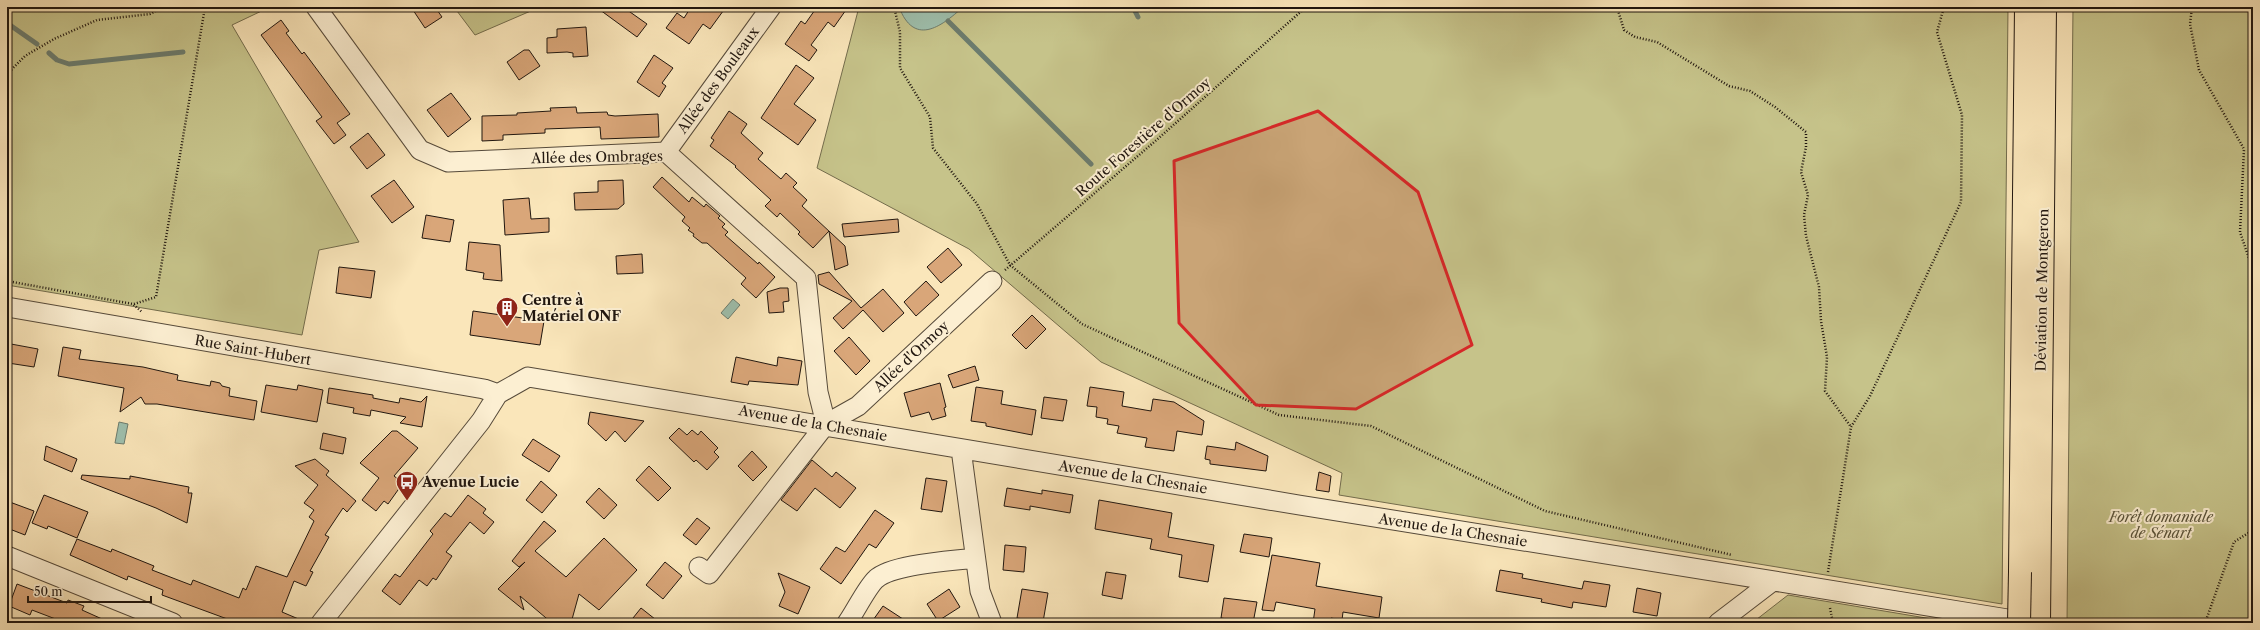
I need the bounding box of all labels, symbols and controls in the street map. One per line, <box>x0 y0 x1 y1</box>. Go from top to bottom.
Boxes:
street label: Allée des Bouleaux <box>673 22 763 138</box>
street label: Route Forestière d'Ormoy <box>1072 73 1214 201</box>
street label: Allée des Ombrages <box>530 147 663 167</box>
street label: Déviation de Montgeron <box>2032 208 2052 372</box>
place label: Centre à Matériel ONF <box>522 291 622 325</box>
building icon: Centre à Matériel ONF <box>494 295 520 328</box>
street label: Allée d'Ormoy <box>869 316 952 396</box>
street label: Rue Saint-Hubert <box>193 331 313 369</box>
street label: Avenue de la Chesnaie <box>736 401 889 445</box>
street label: Avenue de la Chesnaie <box>1056 456 1209 498</box>
bus stop icon: Avenue Lucie <box>394 469 420 502</box>
place label: Avenue Lucie <box>421 473 519 491</box>
park label: Forêt domaniale de Sénart <box>2108 508 2214 542</box>
street label: Avenue de la Chesnaie <box>1376 509 1529 551</box>
scale bar <box>28 578 151 604</box>
text: 50 m <box>34 584 63 599</box>

